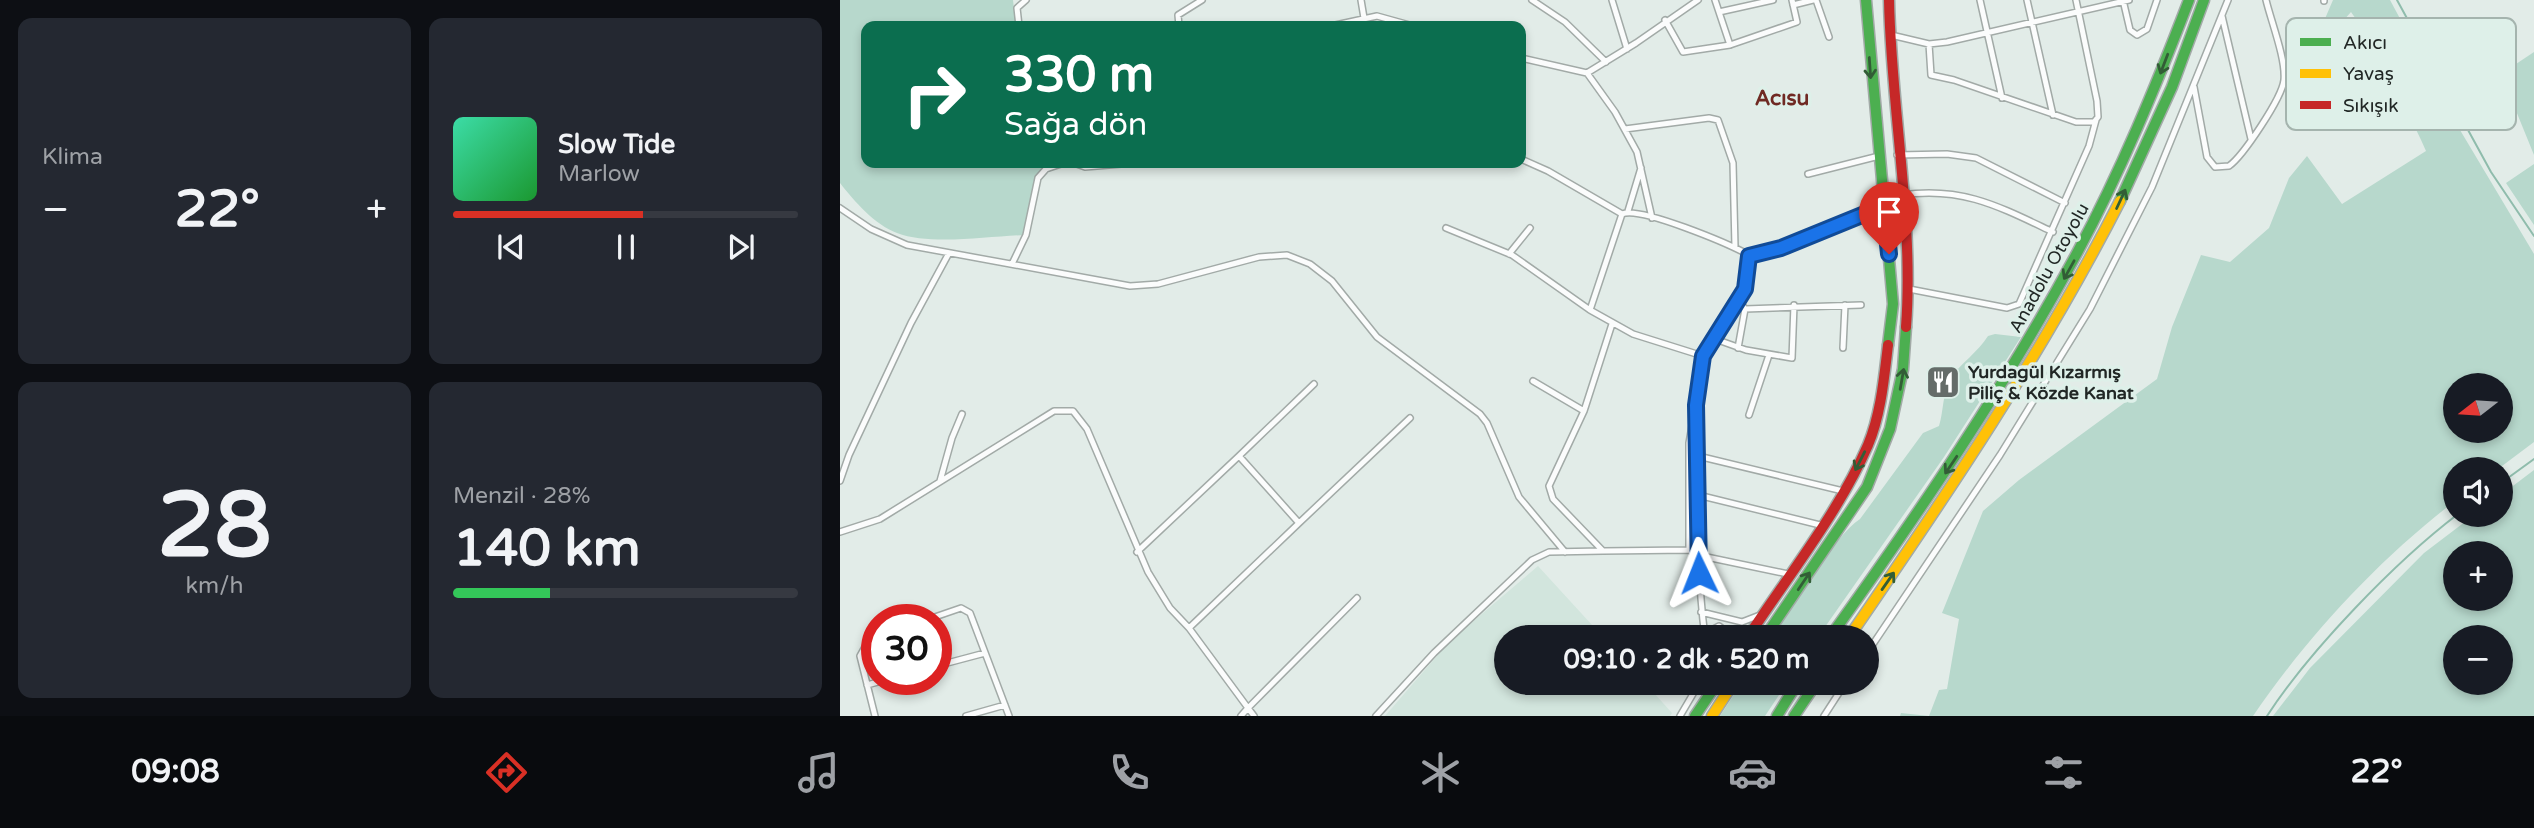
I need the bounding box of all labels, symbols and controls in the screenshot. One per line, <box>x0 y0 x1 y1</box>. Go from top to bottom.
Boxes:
legend <box>2286 18 2516 130</box>
text: Akıcı <box>2343 32 2387 54</box>
text: 330 m <box>1004 46 1154 105</box>
icon: right <box>889 49 980 140</box>
one-way arrow <box>2157 52 2170 74</box>
one-way arrow <box>1864 56 1877 79</box>
text: Yavaş <box>2343 63 2394 85</box>
district label: Acısu <box>1755 86 1809 111</box>
text: Sıkışık <box>2343 95 2399 117</box>
text: Sağa dön <box>1004 106 1147 144</box>
text: Slow Tide <box>558 129 675 160</box>
text: Klima <box>42 143 103 171</box>
text: Marlow <box>558 160 640 188</box>
text: 22° <box>175 178 260 241</box>
pin <box>1859 182 1919 254</box>
text: − <box>42 187 69 233</box>
text: + <box>366 187 387 233</box>
one-way arrow <box>2114 189 2128 210</box>
icon: arrive <box>1870 193 1908 231</box>
street label: Anadolu Otoyolu <box>2004 199 2094 337</box>
icon: previous <box>492 228 530 266</box>
icon: pause <box>607 228 645 266</box>
icon: next <box>722 228 760 266</box>
one-way arrow <box>2062 260 2076 280</box>
place label: Yurdagül Kızarmış Piliç & Közde Kanat <box>1968 361 2134 404</box>
restaurant icon: Yurdagül Kızarmış Piliç & Közde Kanat <box>1924 363 1962 401</box>
one-way arrow <box>1896 368 1909 391</box>
north arrow <box>2443 373 2513 443</box>
map controls <box>2443 373 2513 695</box>
one-way arrow <box>1852 450 1866 471</box>
one-way arrow <box>1944 454 1958 474</box>
button: sound <box>2443 457 2513 527</box>
text: 28 <box>157 471 272 581</box>
text: Menzil · 28% <box>453 482 590 510</box>
text: 140 km <box>453 517 641 580</box>
position arrow <box>1662 536 1736 610</box>
button: + <box>2443 541 2513 611</box>
text: km/h <box>186 572 243 600</box>
one-way arrow <box>1796 572 1811 591</box>
one-way arrow <box>1881 572 1895 591</box>
speed limit sign: 30 <box>861 604 952 695</box>
button: − <box>2443 625 2513 695</box>
text: 09:10 · 2 dk · 520 m <box>1564 644 1809 675</box>
icon: directions <box>482 748 531 797</box>
icon: music <box>794 748 843 797</box>
icon: phone <box>1105 748 1154 797</box>
icon: climate <box>1416 748 1465 797</box>
icon: car <box>1728 748 1777 797</box>
icon: filters <box>2039 748 2088 797</box>
text: 09:08 <box>131 753 220 791</box>
text: 22° <box>2350 753 2403 791</box>

